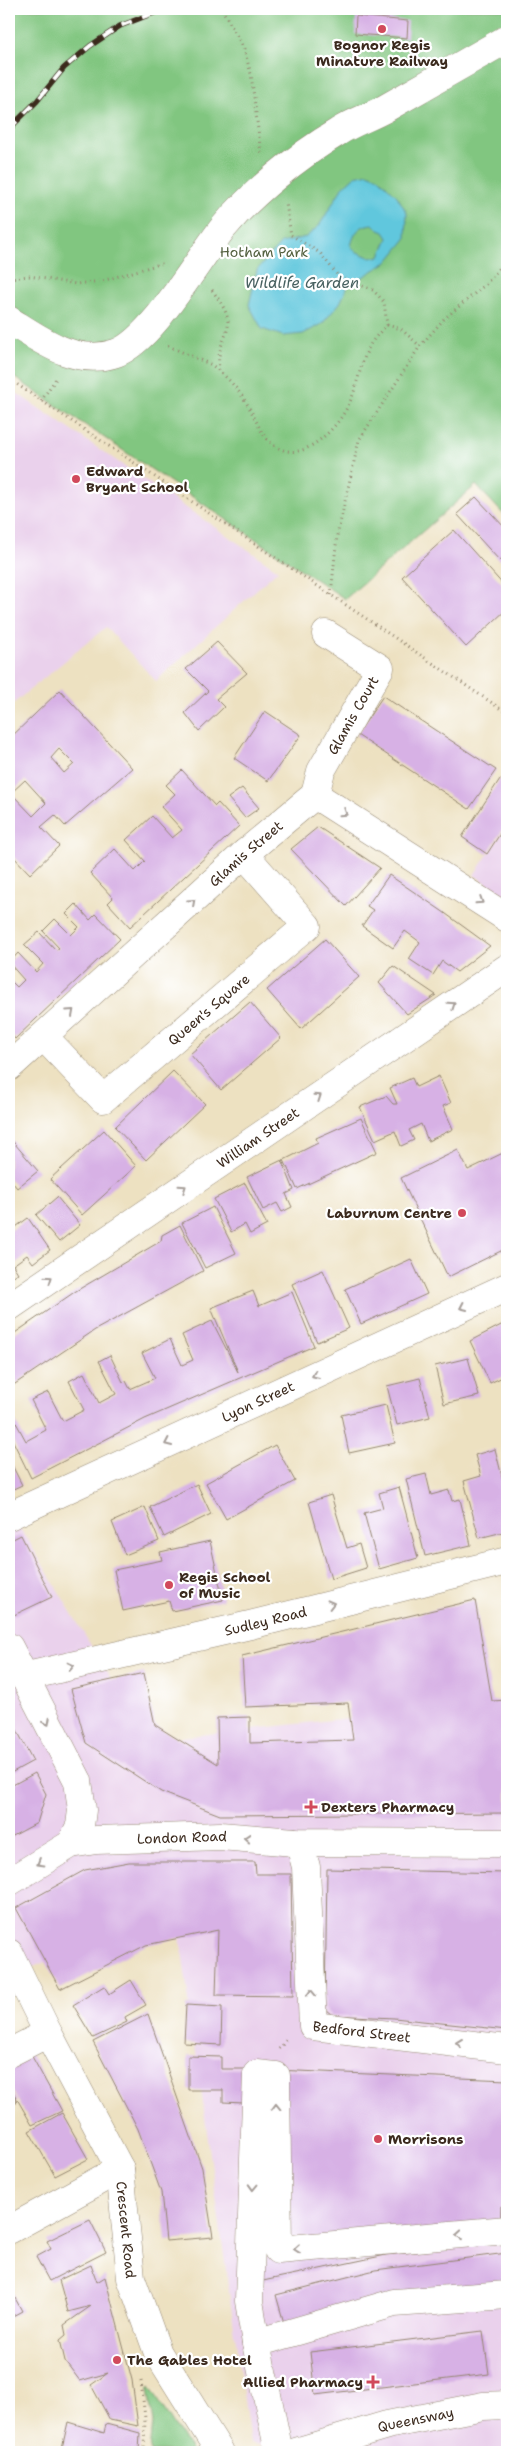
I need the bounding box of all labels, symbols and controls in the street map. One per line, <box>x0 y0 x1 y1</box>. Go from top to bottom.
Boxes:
marker: Bognor Regis Minature Railway <box>376 23 388 35</box>
place label: Bognor Regis Minature Railway <box>316 36 448 70</box>
park label: Hotham Park <box>220 243 308 261</box>
water label: Wildlife Garden <box>245 273 359 293</box>
place label: Edward Bryant School <box>86 462 189 496</box>
marker: Edward Bryant School <box>70 473 82 485</box>
street label: Glamis Court <box>323 673 383 758</box>
one-way arrow <box>338 807 347 817</box>
street label: Glamis Street <box>205 816 287 890</box>
one-way arrow <box>475 895 484 904</box>
one-way arrow <box>186 899 195 908</box>
street label: Queen's Square <box>164 970 253 1049</box>
one-way arrow <box>446 1002 456 1011</box>
one-way arrow <box>66 1009 75 1018</box>
one-way arrow <box>313 1093 322 1103</box>
street label: William Street <box>213 1103 303 1172</box>
one-way arrow <box>178 1185 187 1194</box>
place label: Laburnum Centre <box>327 1204 452 1222</box>
marker: Laburnum Centre <box>456 1207 468 1219</box>
one-way arrow <box>43 1276 53 1285</box>
one-way arrow <box>459 1301 468 1312</box>
one-way arrow <box>311 1369 320 1380</box>
street label: Lyon Street <box>219 1377 297 1426</box>
one-way arrow <box>164 1437 173 1448</box>
place label: Regis School of Music <box>179 1568 271 1602</box>
marker: Regis School of Music <box>163 1579 175 1591</box>
one-way arrow <box>327 1600 335 1610</box>
street label: Sudley Road <box>223 1602 309 1640</box>
one-way arrow <box>66 1661 75 1672</box>
one-way arrow <box>41 1717 51 1726</box>
place label: Dexters Pharmacy <box>321 1798 454 1816</box>
marker: Dexters Pharmacy <box>305 1801 317 1813</box>
street label: London Road <box>137 1827 228 1848</box>
one-way arrow <box>243 1833 251 1844</box>
one-way arrow <box>37 1857 46 1867</box>
one-way arrow <box>306 1989 317 1997</box>
street label: Bedford Street <box>312 2017 412 2047</box>
one-way arrow <box>455 2038 463 2049</box>
one-way arrow <box>271 2103 281 2110</box>
place label: Morrisons <box>388 2130 463 2148</box>
marker: Morrisons <box>372 2133 384 2145</box>
street label: Crescent Road <box>112 2180 140 2279</box>
one-way arrow <box>247 2184 258 2192</box>
one-way arrow <box>454 2229 462 2240</box>
one-way arrow <box>293 2243 301 2254</box>
place label: The Gables Hotel <box>127 2351 252 2369</box>
marker: The Gables Hotel <box>111 2354 123 2366</box>
place label: Allied Pharmacy <box>243 2373 363 2391</box>
marker: Allied Pharmacy <box>367 2376 379 2388</box>
street label: Queensway <box>375 2403 455 2436</box>

